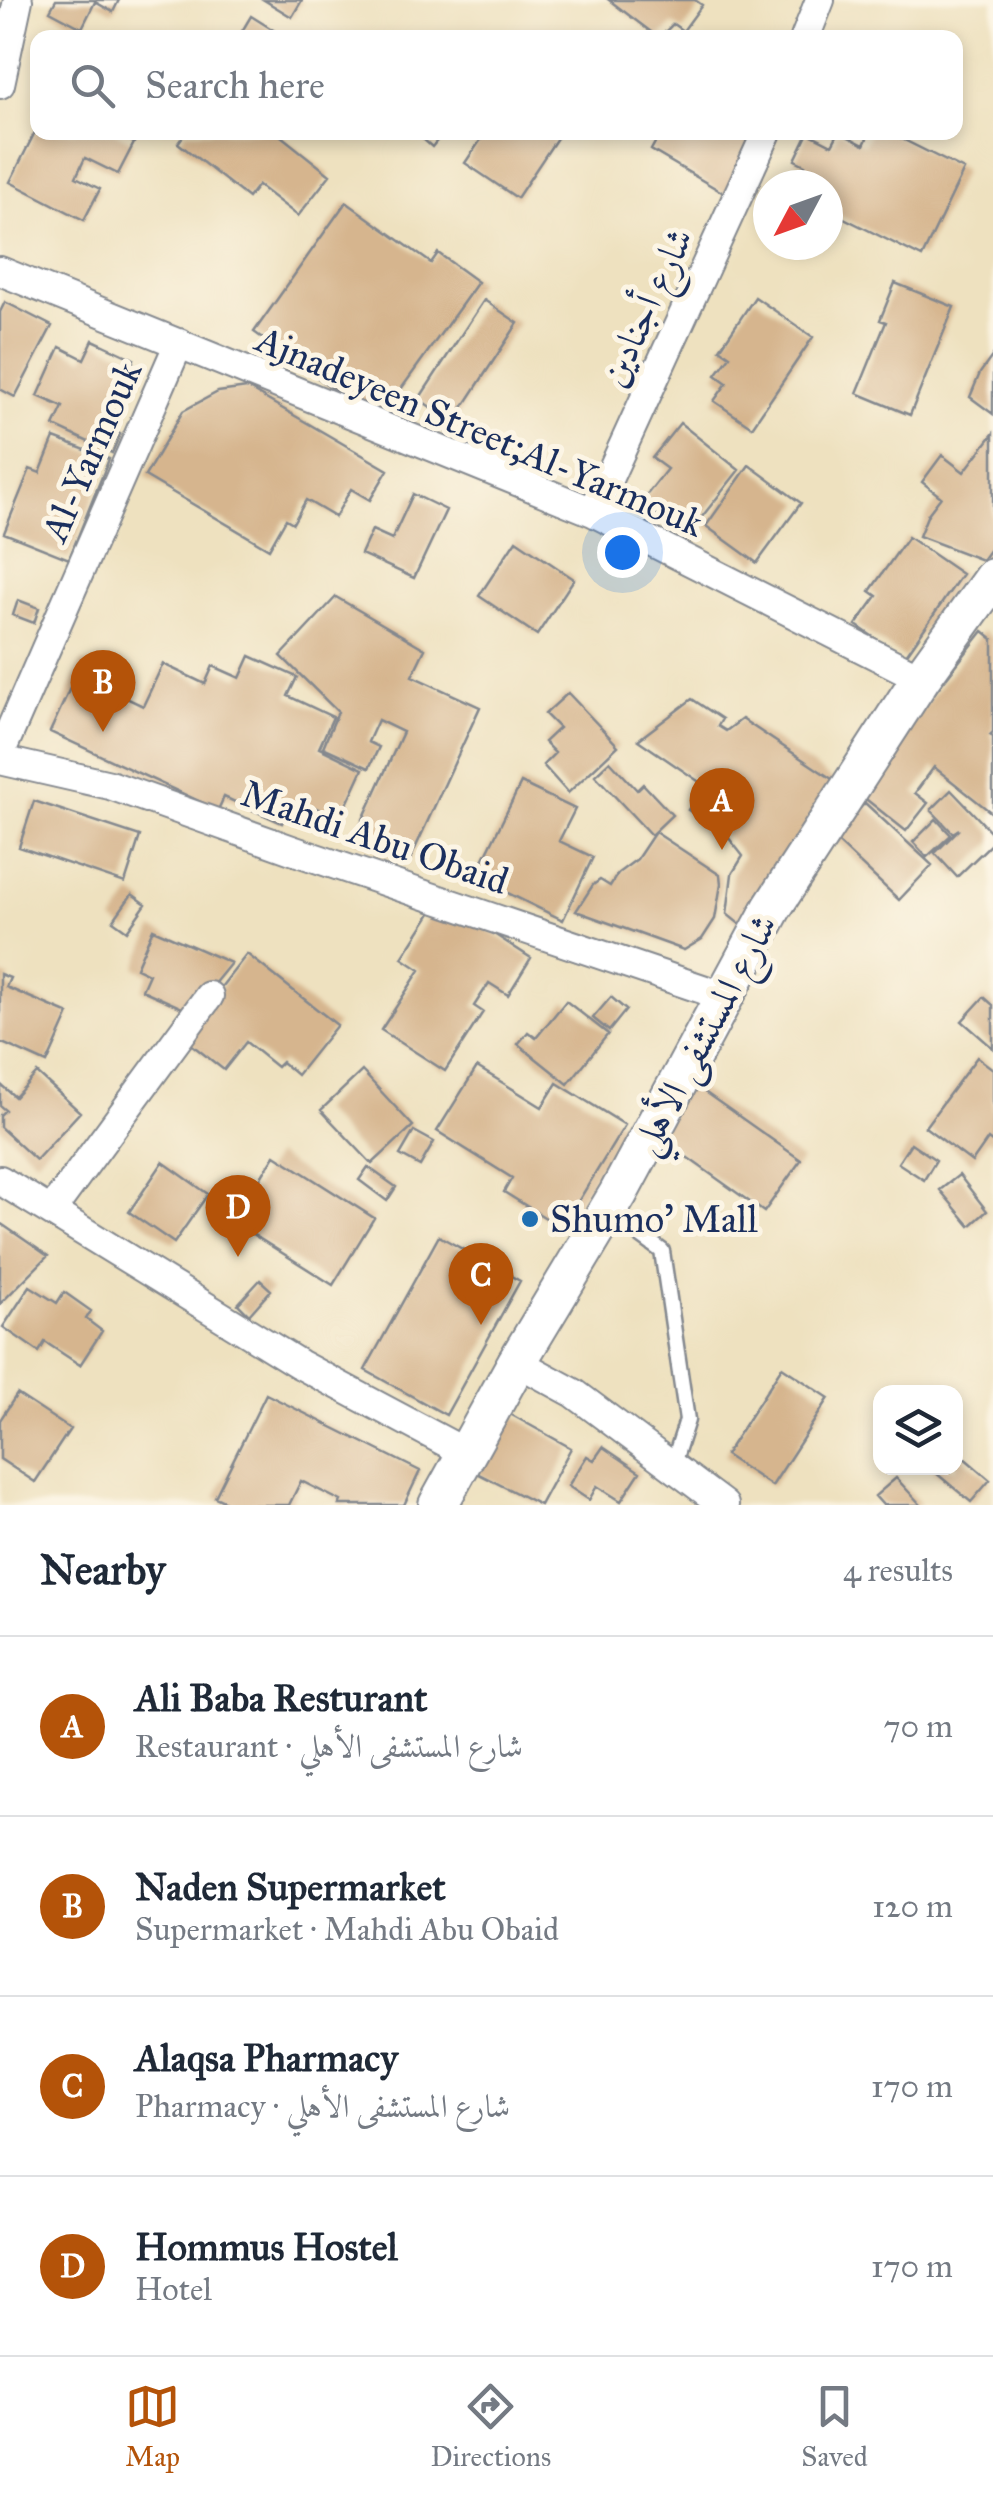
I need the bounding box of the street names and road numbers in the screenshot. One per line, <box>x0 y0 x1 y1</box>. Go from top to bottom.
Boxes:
street label: شارع أجنادين <box>587 219 710 397</box>
street label: Ajnadeyeen Street;Al-Yarmouk <box>247 315 711 546</box>
street label: Al-Yarmouk <box>30 353 151 550</box>
street label: Mahdi Abu Obaid <box>236 770 514 904</box>
street label: شارع المستشفى الأهلي <box>620 905 799 1169</box>

